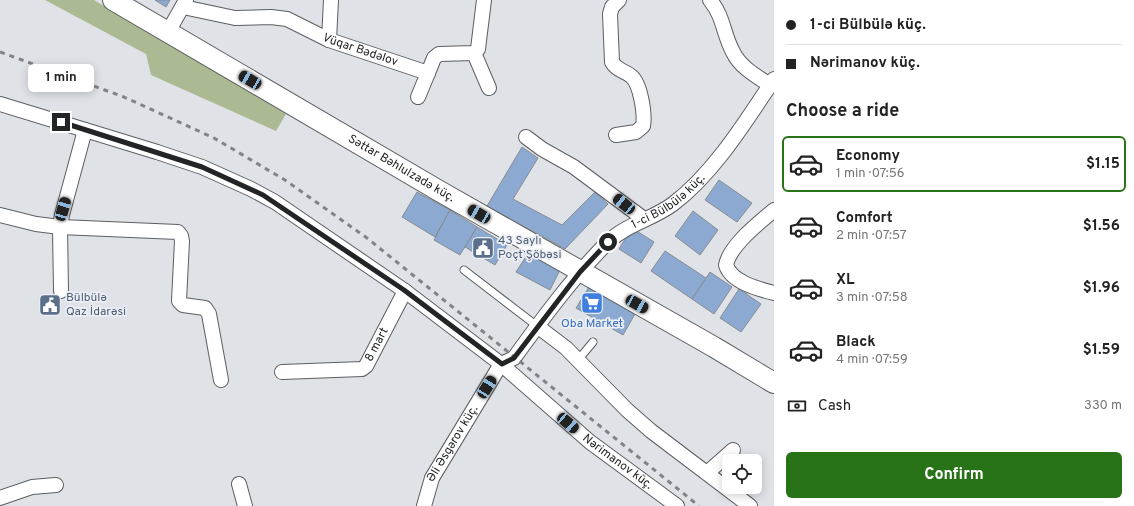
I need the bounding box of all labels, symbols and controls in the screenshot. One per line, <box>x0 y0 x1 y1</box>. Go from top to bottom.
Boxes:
text: 1-ci Bülbülə küç. <box>810 16 926 35</box>
street label: Vüqar Bədəlov <box>320 30 400 70</box>
text: Nərimanov küç. <box>810 54 920 73</box>
callout: 1 min <box>28 64 94 92</box>
car <box>237 69 263 91</box>
text: 1 min <box>45 70 77 86</box>
text: Choose a ride <box>786 100 899 123</box>
route end <box>52 113 70 131</box>
street label: Səttar Bəhlulzadə küç. <box>345 131 458 206</box>
icon: car <box>788 146 824 182</box>
text: Economy <box>836 147 900 166</box>
text: $1.15 <box>1086 155 1120 174</box>
text: 1 min · 07:56 <box>836 166 905 182</box>
street label: 1-ci Bülbülə küç. <box>629 171 709 233</box>
car <box>611 192 637 216</box>
car <box>54 196 72 222</box>
car <box>466 203 492 225</box>
icon: car <box>788 208 824 244</box>
text: Comfort <box>836 209 893 228</box>
text: $1.56 <box>1083 217 1120 236</box>
text: 2 min · 07:57 <box>836 228 907 244</box>
place label: 43 Saylı Poçt Şöbəsi <box>498 233 561 263</box>
route start <box>599 233 617 251</box>
public building icon: 43 Saylı Poçt Şöbəsi <box>470 235 496 261</box>
icon: car <box>788 270 824 306</box>
text: XL <box>836 271 854 290</box>
text: $1.96 <box>1083 279 1120 298</box>
place label: Bülbülə Qaz İdarəsi <box>66 290 126 320</box>
supermarket icon: Oba Market <box>579 290 605 316</box>
text: 3 min · 07:58 <box>836 290 908 306</box>
public building icon: Bülbülə Qaz İdarəsi <box>37 292 63 318</box>
car <box>624 293 650 315</box>
place label: Oba Market <box>561 316 623 332</box>
street label: 8 mart <box>362 325 393 365</box>
icon: car <box>788 332 824 368</box>
text: Black <box>836 333 876 352</box>
text: $1.59 <box>1083 341 1120 360</box>
text: 4 min · 07:59 <box>836 352 908 368</box>
car <box>476 374 498 400</box>
icon: cash <box>786 395 808 417</box>
text: Cash <box>818 397 851 416</box>
text: 330 m <box>1084 398 1122 414</box>
street label: Əli Əsgərov küç. <box>423 402 482 485</box>
car <box>555 411 581 435</box>
street label: Nərimanov küç. <box>579 431 656 494</box>
button: Confirm <box>786 452 1122 498</box>
map controls <box>722 454 762 494</box>
button: locate <box>722 454 762 494</box>

